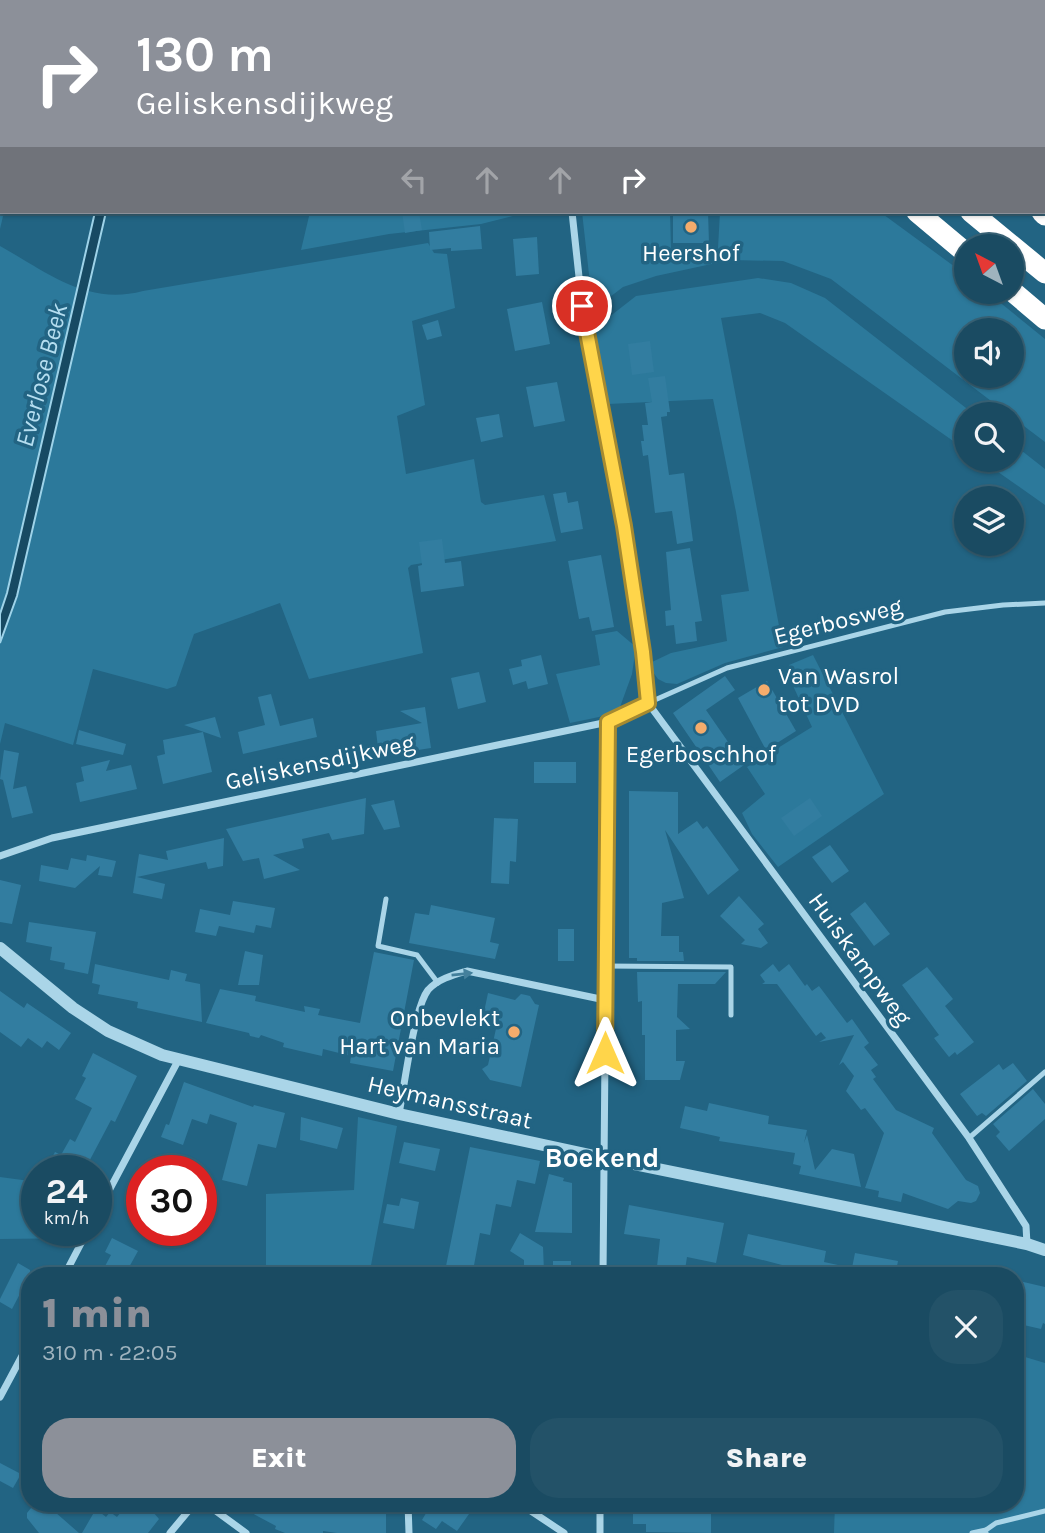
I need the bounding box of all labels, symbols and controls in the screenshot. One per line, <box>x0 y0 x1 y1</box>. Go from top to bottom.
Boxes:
text: 130 m <box>136 26 274 83</box>
icon: right <box>21 28 112 119</box>
text: Geliskensdijkweg <box>136 85 393 122</box>
icon: left <box>395 161 433 199</box>
icon: ahead <box>468 161 506 199</box>
icon: ahead <box>541 161 579 199</box>
icon: right <box>614 161 652 199</box>
marker: Heershof <box>683 219 699 235</box>
north arrow <box>954 234 1024 304</box>
map controls <box>954 234 1024 556</box>
place label: Heershof <box>642 239 741 267</box>
pin <box>552 276 612 336</box>
icon: arrive <box>563 287 601 325</box>
water label: Everlose Beek <box>9 299 74 450</box>
button: sound <box>954 318 1024 388</box>
button: search <box>954 402 1024 472</box>
button: layers <box>954 486 1024 556</box>
street label: Egerbosweg <box>771 591 905 650</box>
place label: Van Wasrol tot DVD <box>778 662 899 718</box>
marker: Van Wasrol tot DVD <box>756 682 772 698</box>
marker: Egerboschhof <box>693 720 709 736</box>
street label: Geliskensdijkweg <box>223 728 418 796</box>
place label: Egerboschhof <box>626 740 777 768</box>
street label: Huiskampweg <box>803 887 918 1031</box>
one-way arrow <box>451 968 473 979</box>
place label: Onbevlekt Hart van Maria <box>339 1004 500 1060</box>
position arrow <box>568 1016 642 1090</box>
marker: Onbevlekt Hart van Maria <box>506 1024 522 1040</box>
street label: Heymansstraat <box>365 1069 535 1135</box>
district label: Boekend <box>545 1141 659 1174</box>
speed limit sign: 30 <box>126 1155 217 1246</box>
text: 24 <box>46 1171 88 1212</box>
text: km/h <box>44 1207 89 1229</box>
text: 1 min <box>42 1288 152 1338</box>
button: close <box>929 1290 1003 1364</box>
text: 310 m · 22:05 <box>42 1339 177 1366</box>
button: Exit <box>42 1418 516 1498</box>
button: Share <box>530 1418 1003 1498</box>

